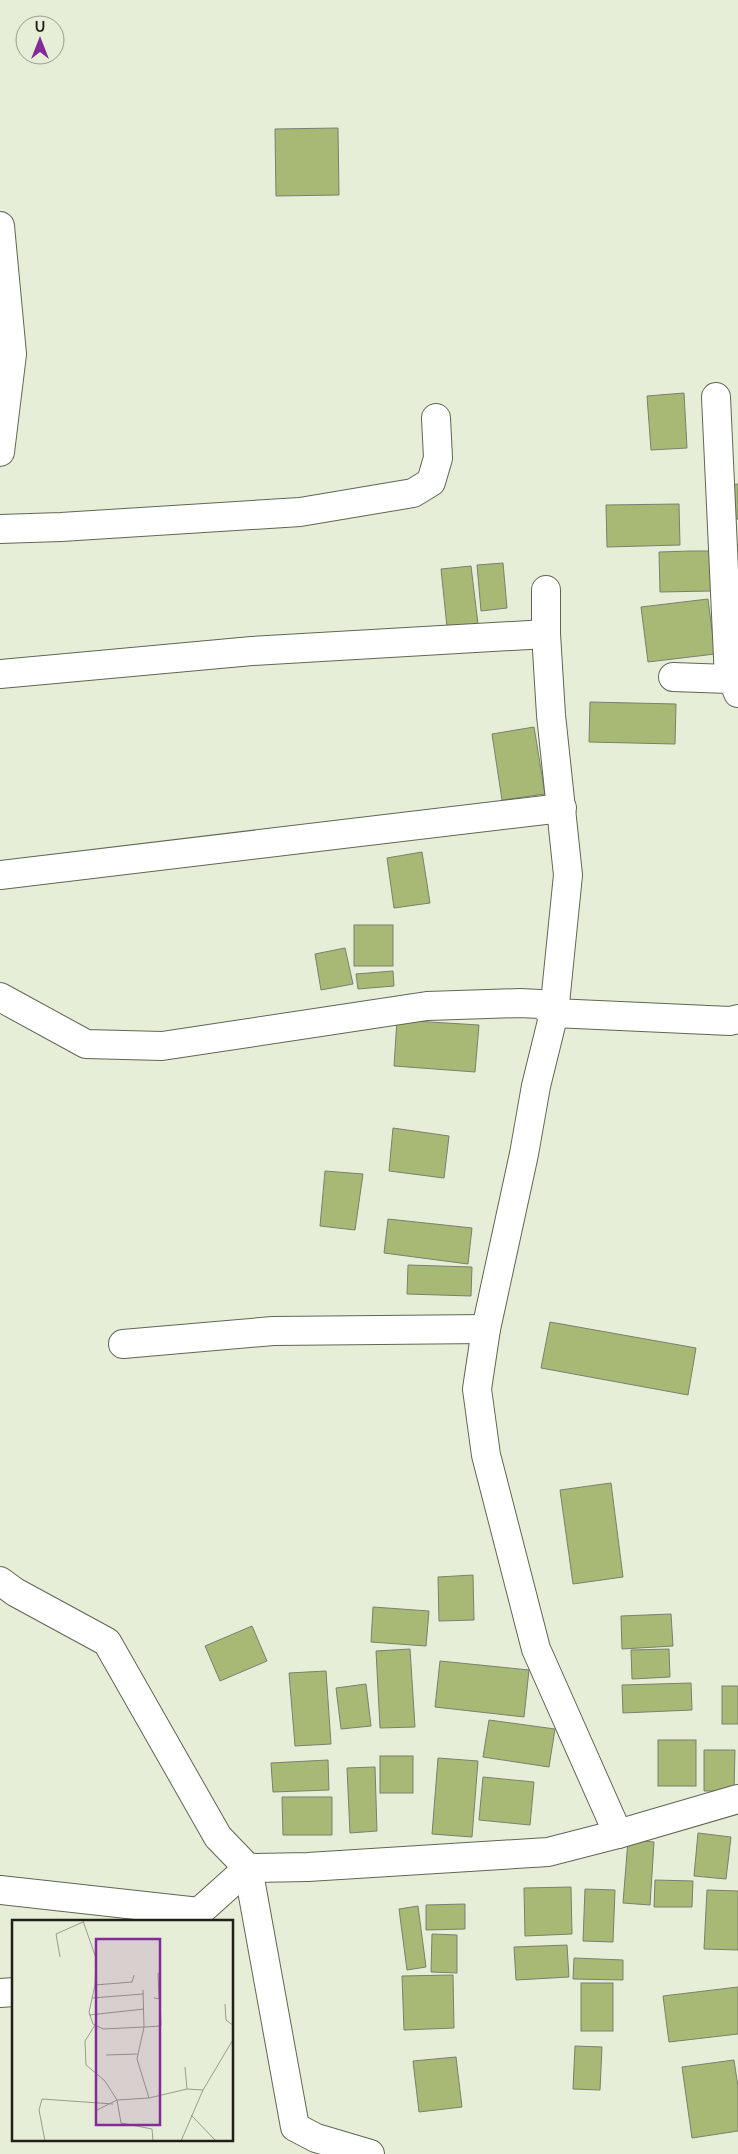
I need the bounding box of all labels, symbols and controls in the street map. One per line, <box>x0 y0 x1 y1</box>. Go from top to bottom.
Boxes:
north arrow <box>15 15 65 65</box>
text: U <box>35 19 45 35</box>
inset map <box>12 1920 234 2142</box>

